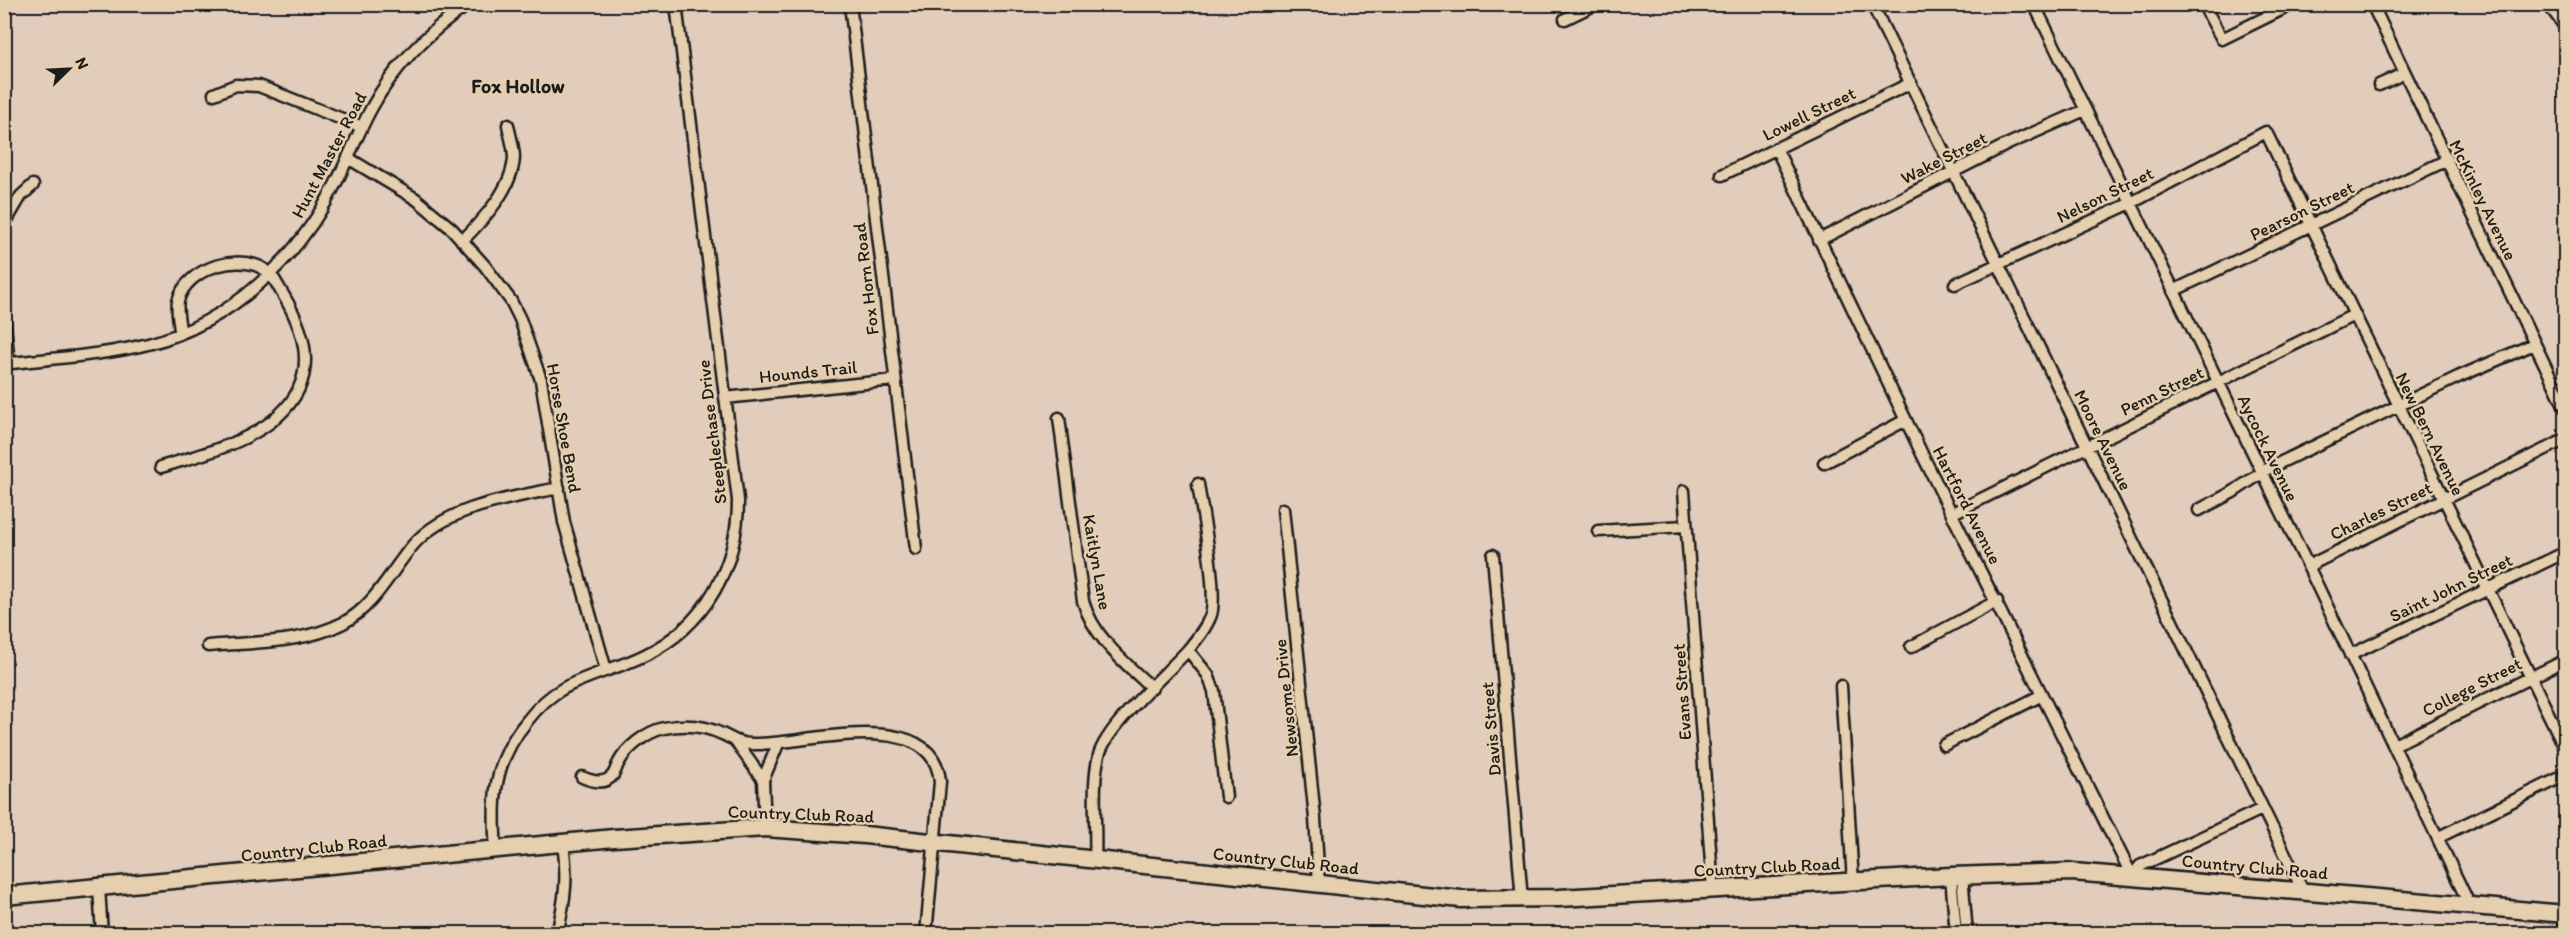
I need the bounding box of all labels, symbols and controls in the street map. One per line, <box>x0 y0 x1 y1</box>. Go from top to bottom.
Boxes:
north arrow <box>39 39 99 99</box>
text: N <box>71 54 93 72</box>
district label: Fox Hollow <box>471 74 565 98</box>
street label: Lowell Street <box>1759 82 1859 146</box>
street label: Hunt Master Road <box>286 88 372 222</box>
street label: Wake Street <box>1897 127 1991 189</box>
street label: McKinley Avenue <box>2444 136 2522 264</box>
street label: Nelson Street <box>2053 162 2157 228</box>
street label: Pearson Street <box>2246 176 2358 246</box>
street label: Fox Horn Road <box>848 222 884 336</box>
street label: Hounds Trail <box>758 356 858 388</box>
street label: Steeplechase Drive <box>692 359 732 505</box>
street label: Penn Street <box>2117 361 2208 421</box>
street label: Horse Shoe Bend <box>542 362 586 495</box>
street label: New Bern Avenue <box>2391 369 2469 499</box>
street label: Moore Avenue <box>2069 386 2137 494</box>
street label: Aycock Avenue <box>2233 391 2303 505</box>
street label: Hartford Avenue <box>1928 442 2006 568</box>
street label: Charles Street <box>2326 477 2436 545</box>
street label: Kaitlyn Lane <box>1078 512 1116 612</box>
street label: Saint John Street <box>2386 549 2516 627</box>
street label: Newsome Drive <box>1269 638 1303 758</box>
street label: Evans Street <box>1668 643 1696 741</box>
street label: College Street <box>2418 652 2526 722</box>
street label: Davis Street <box>1476 681 1506 777</box>
street label: Country Club Road <box>727 800 875 828</box>
street label: Country Club Road <box>240 829 388 867</box>
street label: Country Club Road <box>1212 842 1360 880</box>
street label: Country Club Road <box>2181 850 2329 884</box>
street label: Country Club Road <box>1693 852 1841 882</box>

